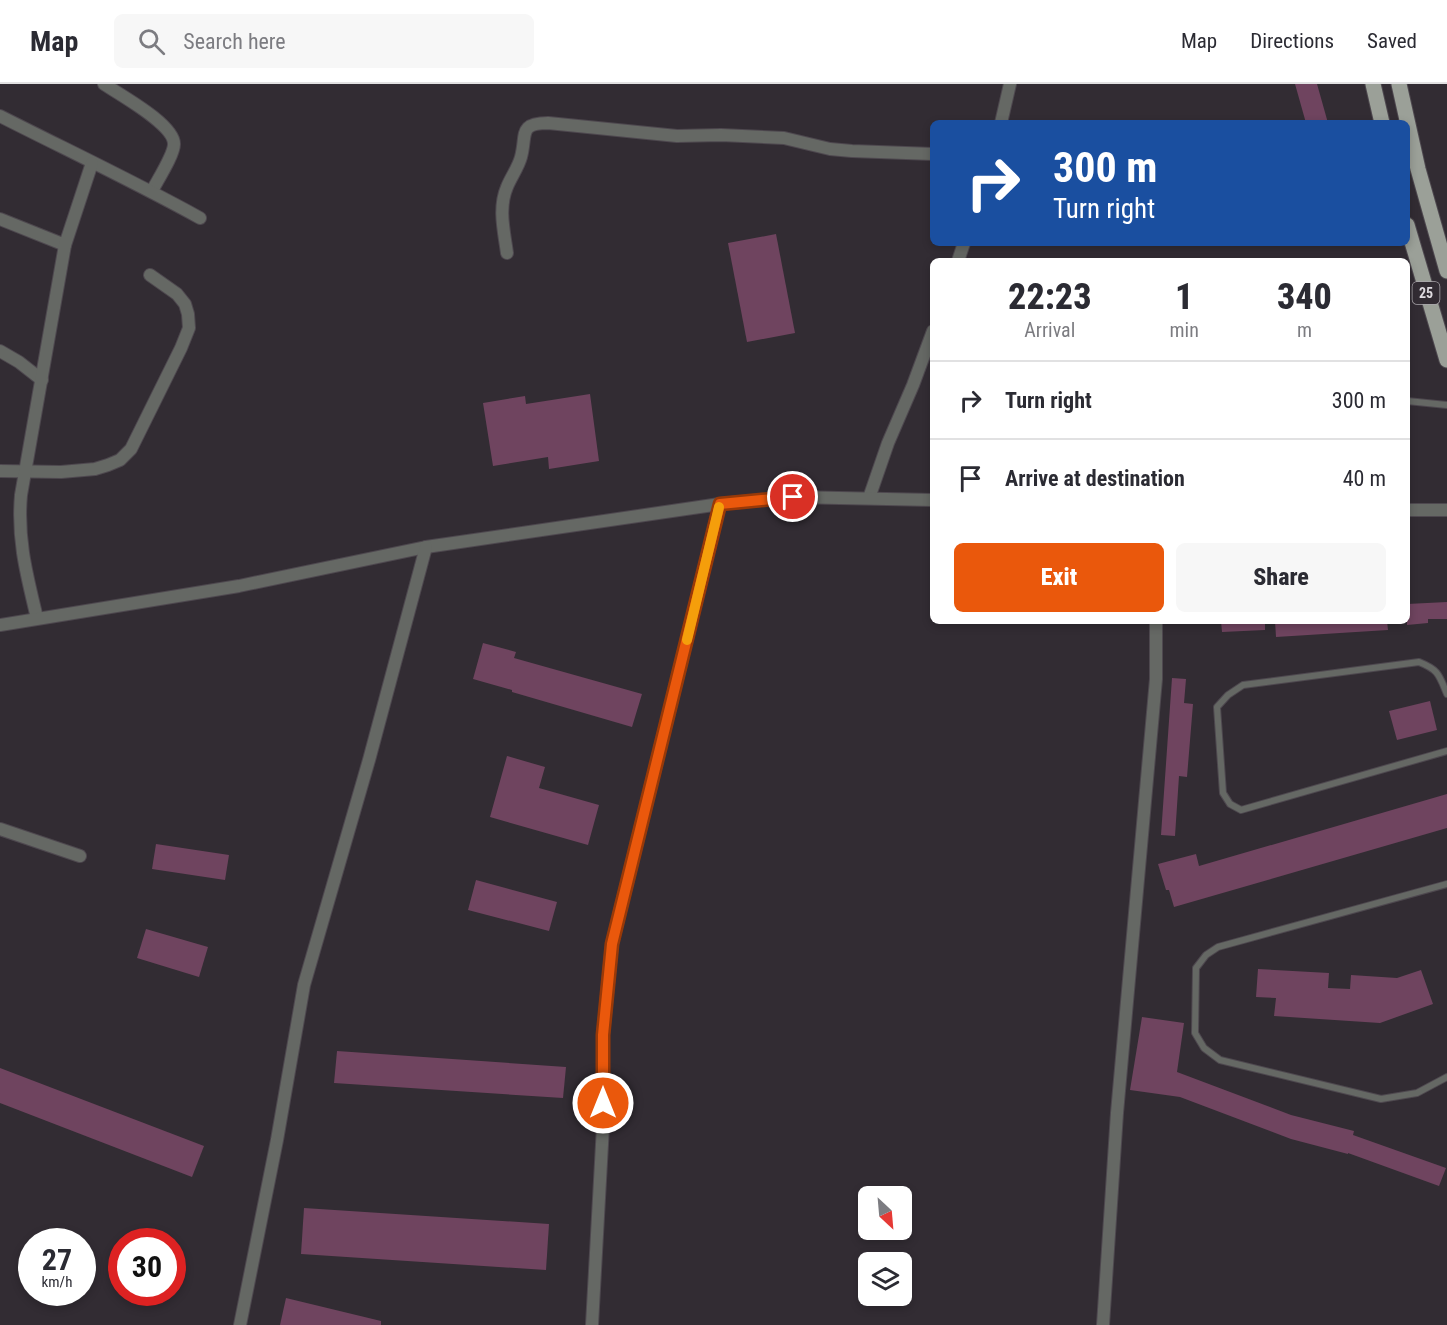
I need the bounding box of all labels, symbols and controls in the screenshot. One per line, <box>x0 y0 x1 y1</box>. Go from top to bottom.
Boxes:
search box <box>114 14 534 68</box>
text: Map <box>30 25 78 58</box>
icon: search <box>135 25 168 58</box>
text: Search here <box>183 29 286 54</box>
text: Map <box>1181 29 1217 53</box>
text: Directions <box>1250 29 1334 53</box>
text: Saved <box>1367 29 1417 53</box>
text: 300 m <box>1053 143 1158 192</box>
icon: right <box>954 144 1032 222</box>
text: Turn right <box>1053 193 1155 225</box>
text: 22:23 <box>1008 276 1091 318</box>
text: 1 <box>1175 276 1193 318</box>
text: 340 <box>1277 276 1332 318</box>
road number: 25 <box>1412 282 1440 304</box>
text: Arrival <box>1024 318 1075 342</box>
text: min <box>1170 318 1199 342</box>
text: m <box>1297 318 1312 342</box>
icon: right <box>954 384 987 417</box>
text: Turn right <box>1005 388 1092 413</box>
text: 300 m <box>1332 388 1386 413</box>
icon: arrive <box>954 462 987 495</box>
text: Arrive at destination <box>1005 466 1185 491</box>
text: 40 m <box>1343 466 1386 491</box>
pin <box>767 471 818 522</box>
icon: arrive <box>776 480 809 513</box>
button: Exit <box>954 543 1164 612</box>
button: Share <box>1176 543 1386 612</box>
position arrow <box>571 1071 635 1135</box>
north arrow <box>858 1186 912 1240</box>
map controls <box>858 1186 912 1306</box>
speed limit sign: 30 <box>108 1228 186 1306</box>
text: 27 <box>42 1242 72 1277</box>
button: layers <box>858 1252 912 1306</box>
text: km/h <box>42 1273 72 1291</box>

